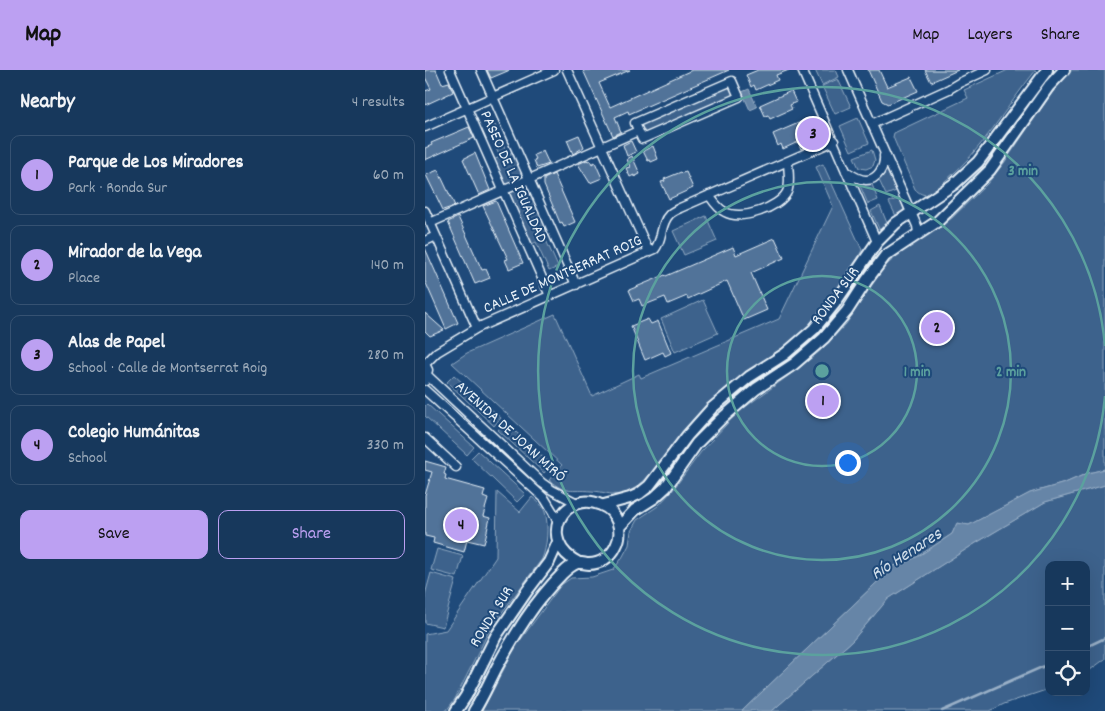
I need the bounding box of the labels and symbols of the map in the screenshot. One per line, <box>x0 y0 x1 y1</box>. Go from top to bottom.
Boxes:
street label: PASEO DE LA IGUALDAD <box>473 107 553 247</box>
pin: 3 <box>797 115 829 153</box>
text: 3 min <box>1008 161 1038 183</box>
street label: CALLE DE MONTSERRAT ROIG <box>480 230 646 320</box>
street label: RONDA SUR <box>806 262 866 330</box>
pin: 2 <box>921 309 953 347</box>
centre of rings <box>813 362 831 380</box>
text: 1 min <box>904 362 930 384</box>
text: 2 min <box>996 362 1026 384</box>
street label: AVENIDA DE JOAN MIRÓ <box>449 376 571 488</box>
pin: 1 <box>807 382 839 420</box>
your location <box>835 450 861 476</box>
pin: 4 <box>445 506 477 544</box>
water label: Río Henares <box>867 522 948 587</box>
street label: RONDA SUR <box>464 582 520 652</box>

